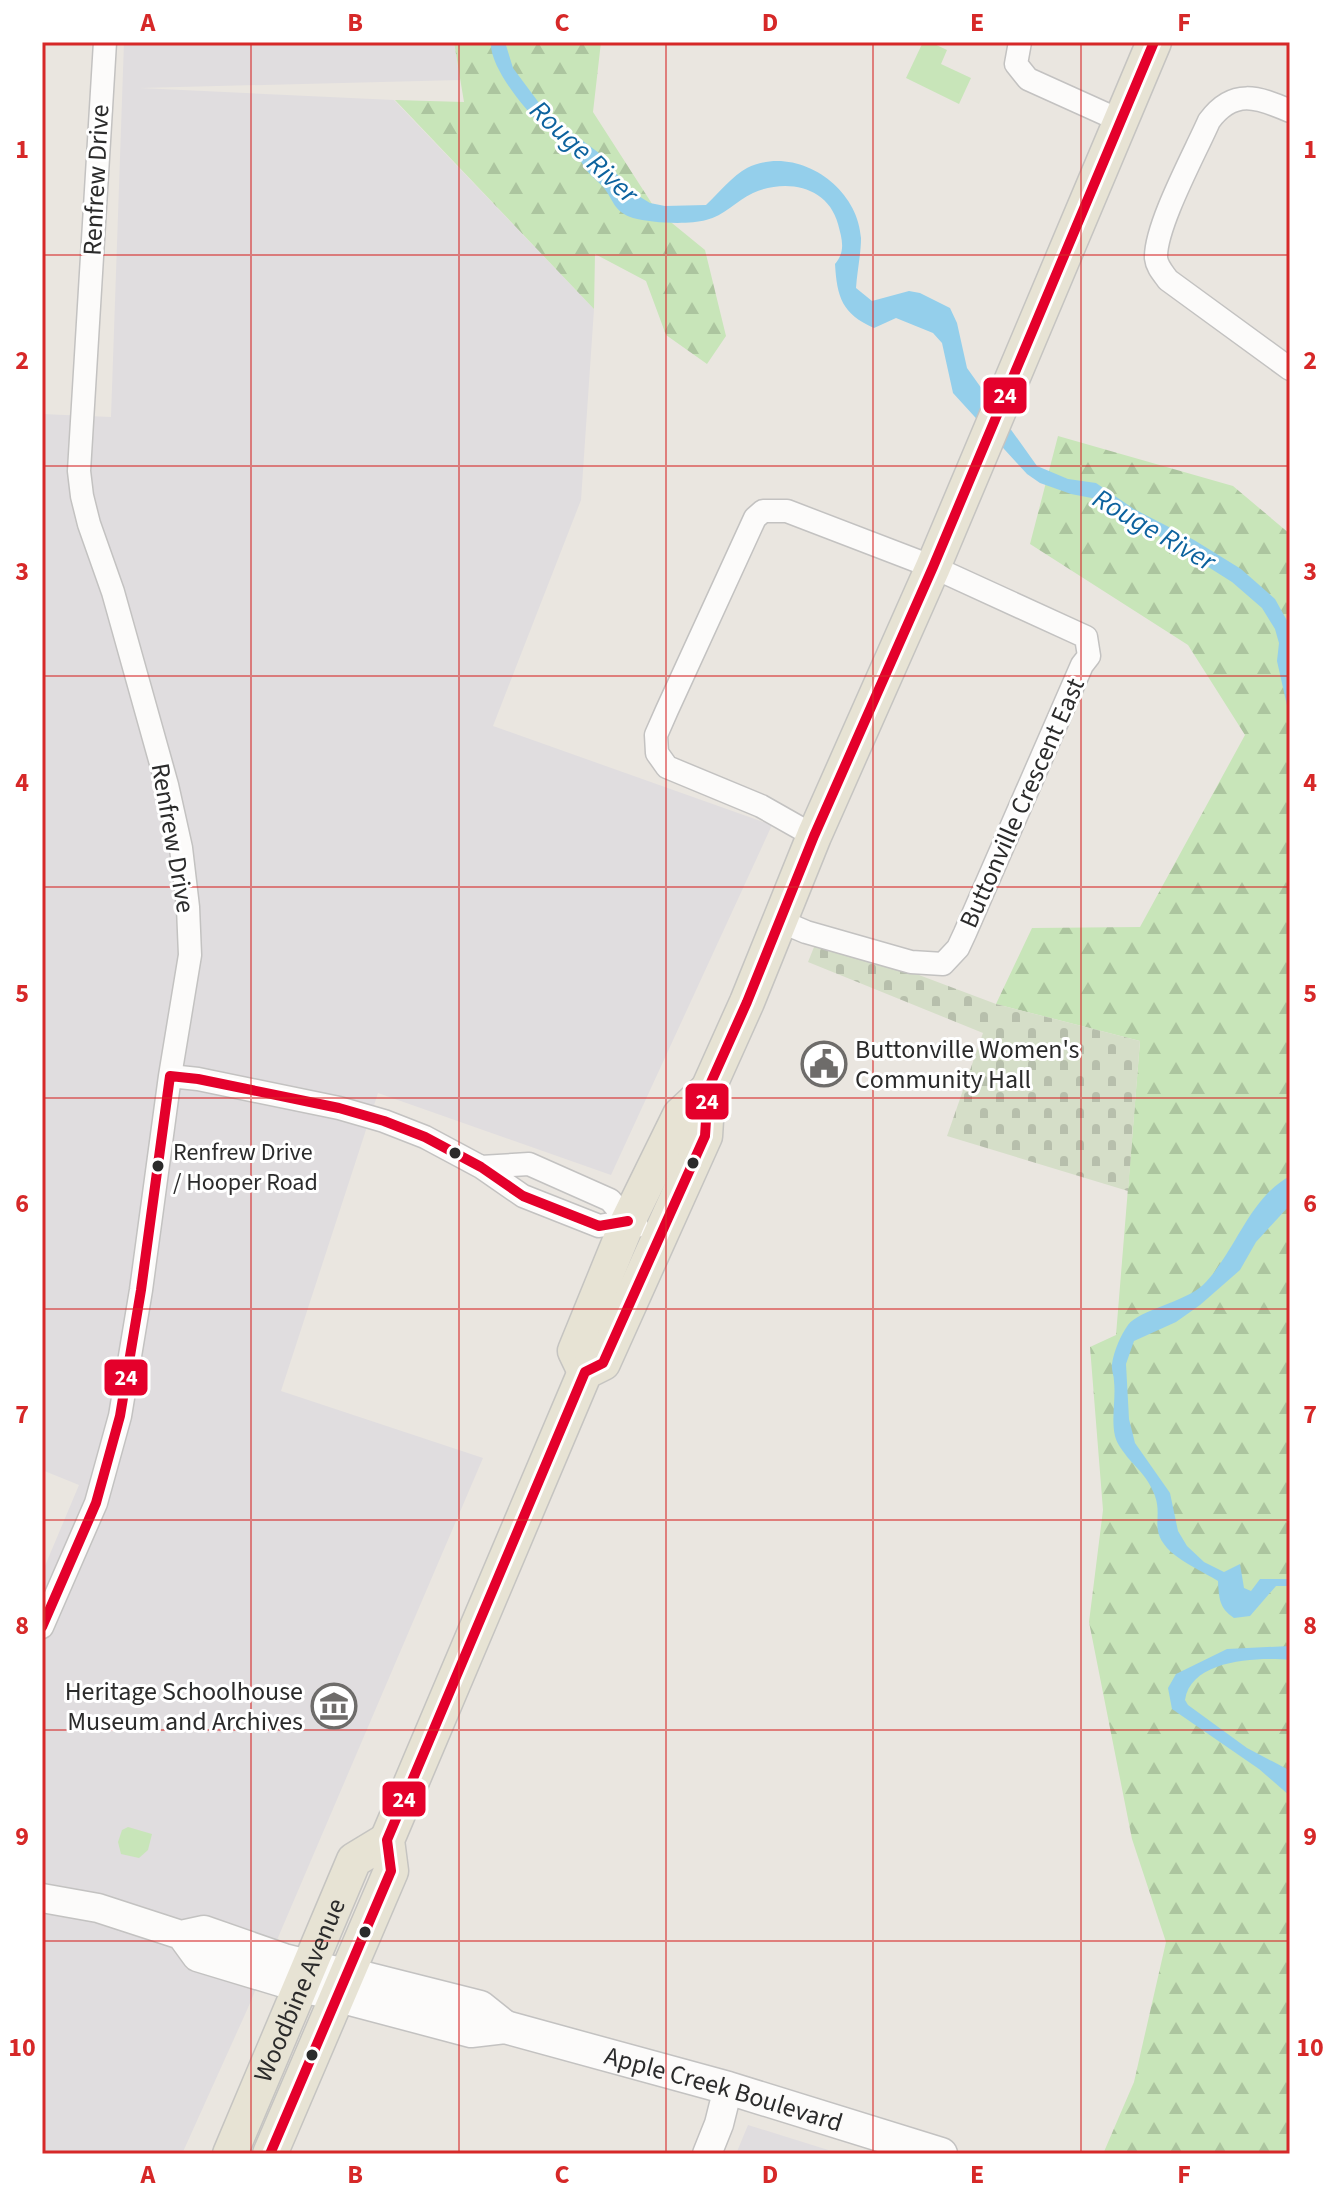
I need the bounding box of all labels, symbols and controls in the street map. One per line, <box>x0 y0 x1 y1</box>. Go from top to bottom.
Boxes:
text: A <box>140 4 157 41</box>
text: B <box>347 4 363 41</box>
text: C <box>554 4 570 41</box>
text: D <box>762 4 778 41</box>
text: E <box>970 4 984 41</box>
text: F <box>1177 4 1191 41</box>
water label: Rouge River <box>521 91 648 214</box>
street label: Renfrew Drive <box>74 103 118 257</box>
text: 1 <box>15 131 29 168</box>
text: 1 <box>1303 131 1317 168</box>
text: 2 <box>15 342 29 379</box>
text: 2 <box>1303 342 1317 379</box>
line badge: 24 <box>982 376 1028 415</box>
text: 24 <box>993 380 1017 412</box>
water label: Rouge River <box>1085 479 1224 582</box>
text: 3 <box>15 553 29 590</box>
text: 3 <box>1303 553 1317 590</box>
street label: Buttonville Crescent East <box>950 672 1094 934</box>
street label: Renfrew Drive <box>142 760 204 916</box>
text: 4 <box>15 764 29 801</box>
text: 4 <box>1303 764 1317 801</box>
text: 5 <box>15 975 29 1012</box>
text: 5 <box>1303 975 1317 1012</box>
place label: Buttonville Women's Community Hall <box>855 1031 1079 1098</box>
public building icon: Buttonville Women's Community Hall <box>800 1040 848 1088</box>
line badge: 24 <box>684 1082 730 1121</box>
text: 24 <box>695 1086 719 1118</box>
place label: Renfrew Drive / Hooper Road <box>173 1135 318 1200</box>
unlabelled marker <box>447 1145 463 1161</box>
unlabelled marker <box>685 1155 701 1171</box>
marker: Renfrew Drive / Hooper Road <box>150 1158 166 1174</box>
text: 6 <box>15 1185 29 1222</box>
text: 6 <box>1303 1185 1317 1222</box>
line badge: 24 <box>103 1358 149 1397</box>
text: 24 <box>114 1362 138 1394</box>
text: 7 <box>15 1396 29 1433</box>
text: 7 <box>1303 1396 1317 1433</box>
text: 8 <box>15 1607 29 1644</box>
text: 8 <box>1303 1607 1317 1644</box>
place label: Heritage Schoolhouse Museum and Archives <box>65 1673 303 1740</box>
museum icon: Heritage Schoolhouse Museum and Archives <box>310 1682 358 1730</box>
line badge: 24 <box>381 1780 427 1818</box>
text: 24 <box>392 1784 416 1816</box>
text: 9 <box>15 1818 29 1855</box>
text: 9 <box>1303 1818 1317 1855</box>
street label: Woodbine Avenue <box>244 1892 354 2088</box>
unlabelled marker <box>357 1924 373 1940</box>
text: 10 <box>8 2029 36 2066</box>
text: 10 <box>1296 2029 1324 2066</box>
street label: Apple Creek Boulevard <box>600 2037 847 2141</box>
unlabelled marker <box>304 2047 320 2063</box>
text: A <box>140 2156 157 2193</box>
text: B <box>347 2156 363 2193</box>
text: C <box>554 2156 570 2193</box>
text: D <box>762 2156 778 2193</box>
text: E <box>970 2156 984 2193</box>
text: F <box>1177 2156 1191 2193</box>

